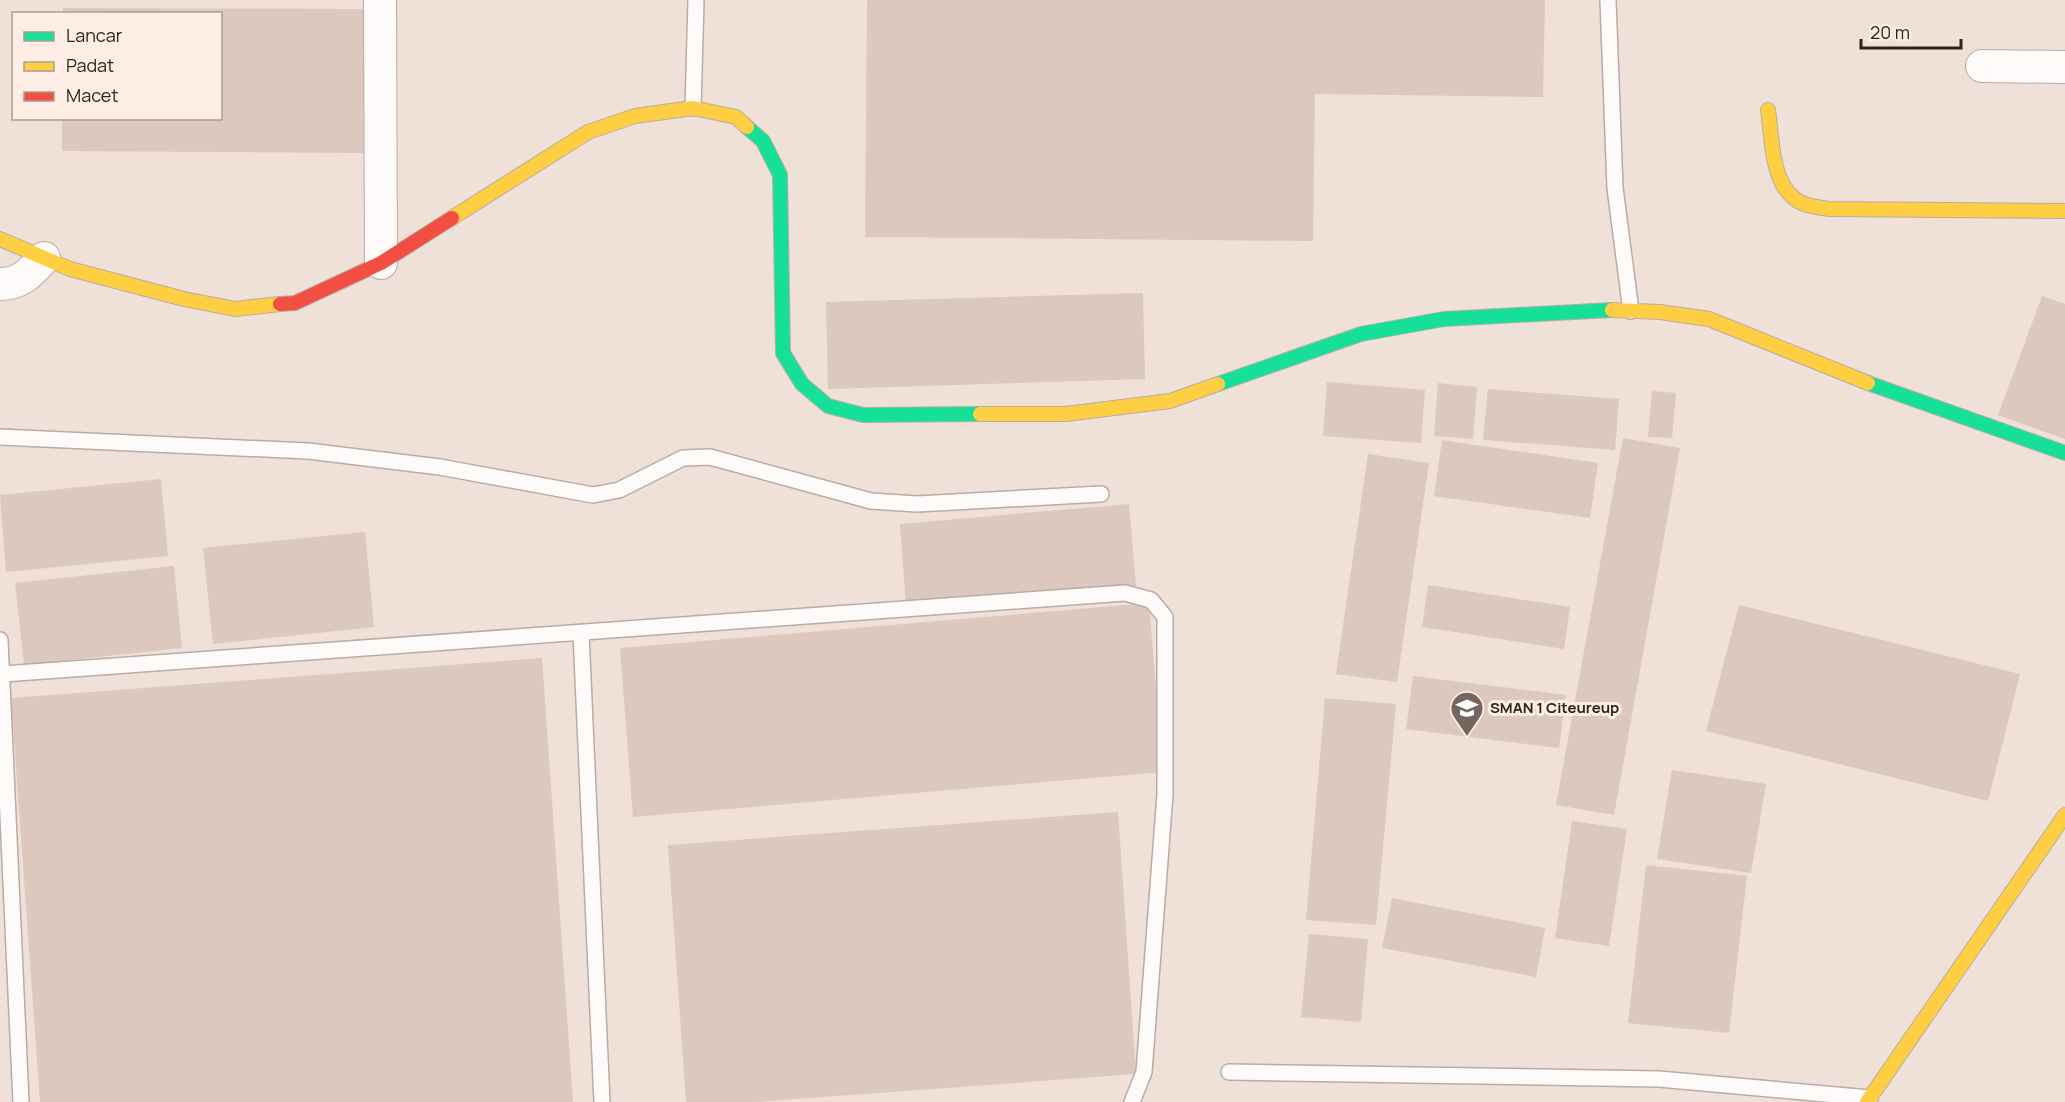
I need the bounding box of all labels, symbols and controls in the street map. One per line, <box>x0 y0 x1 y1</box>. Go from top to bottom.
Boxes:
legend <box>12 12 222 120</box>
scale bar <box>1861 12 1962 50</box>
text: 20 m <box>1870 20 1910 44</box>
text: Lancar <box>66 23 123 47</box>
text: Padat <box>66 53 114 77</box>
text: Macet <box>66 83 119 107</box>
school or university icon: SMAN 1 Citeureup <box>1449 690 1485 737</box>
place label: SMAN 1 Citeureup <box>1490 697 1619 718</box>

